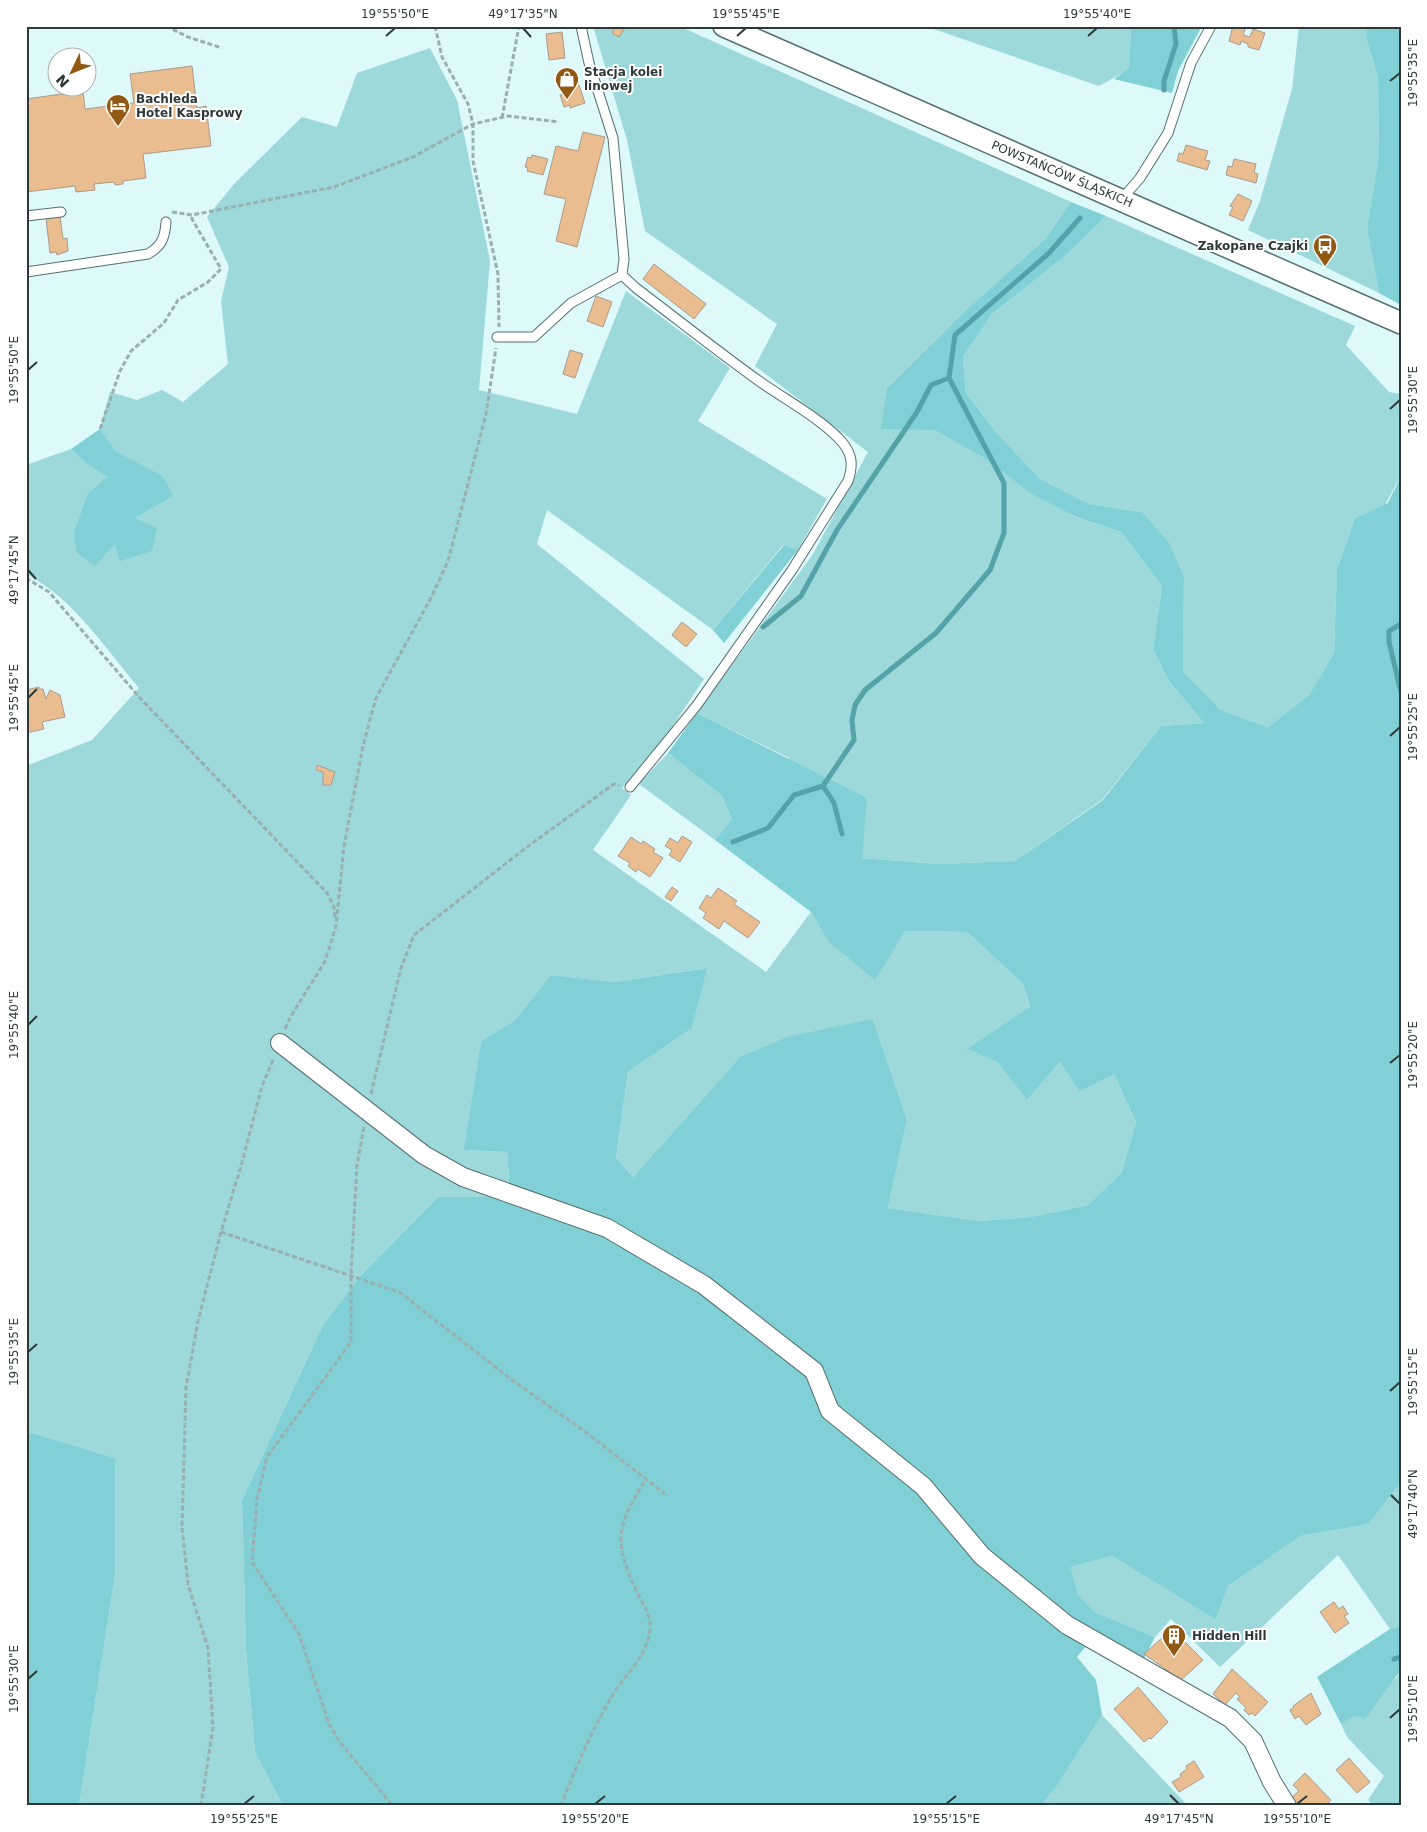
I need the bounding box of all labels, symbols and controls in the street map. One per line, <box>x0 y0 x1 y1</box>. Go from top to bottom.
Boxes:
text: 19°55'50"E <box>361 7 429 21</box>
text: 49°17'35"N <box>488 7 558 21</box>
text: 19°55'45"E <box>712 7 780 21</box>
text: 19°55'40"E <box>1063 7 1131 21</box>
text: 19°55'35"E <box>1406 39 1420 107</box>
north arrow <box>48 48 98 98</box>
place label: Stacja kolei linowej <box>584 65 662 93</box>
shop icon: Stacja kolei linowej <box>554 66 580 100</box>
text: N <box>53 71 72 91</box>
place label: Bachleda Hotel Kasprowy <box>136 92 243 120</box>
hotel icon: Bachleda Hotel Kasprowy <box>105 93 131 127</box>
street label: POWSTAŃCÓW ŚLĄSKICH <box>989 137 1135 210</box>
bus stop icon: Zakopane Czajki <box>1312 233 1338 267</box>
place label: Zakopane Czajki <box>1198 239 1308 253</box>
text: 19°55'50"E <box>7 336 21 404</box>
text: 19°55'30"E <box>1406 366 1420 434</box>
text: 49°17'45"N <box>7 535 21 605</box>
text: 19°55'45"E <box>7 664 21 732</box>
text: 19°55'25"E <box>1406 693 1420 761</box>
text: 19°55'40"E <box>7 991 21 1059</box>
text: 19°55'20"E <box>1406 1021 1420 1089</box>
text: 19°55'35"E <box>7 1318 21 1386</box>
text: 19°55'15"E <box>1406 1348 1420 1416</box>
text: 49°17'40"N <box>1406 1469 1420 1539</box>
building icon: Hidden Hill <box>1161 1623 1187 1657</box>
place label: Hidden Hill <box>1192 1629 1267 1643</box>
text: 19°55'30"E <box>7 1645 21 1713</box>
text: 19°55'10"E <box>1406 1675 1420 1743</box>
text: 19°55'25"E <box>210 1812 278 1826</box>
text: 19°55'20"E <box>561 1812 629 1826</box>
text: 19°55'15"E <box>912 1812 980 1826</box>
text: 49°17'45"N <box>1144 1812 1214 1826</box>
text: 19°55'10"E <box>1263 1812 1331 1826</box>

